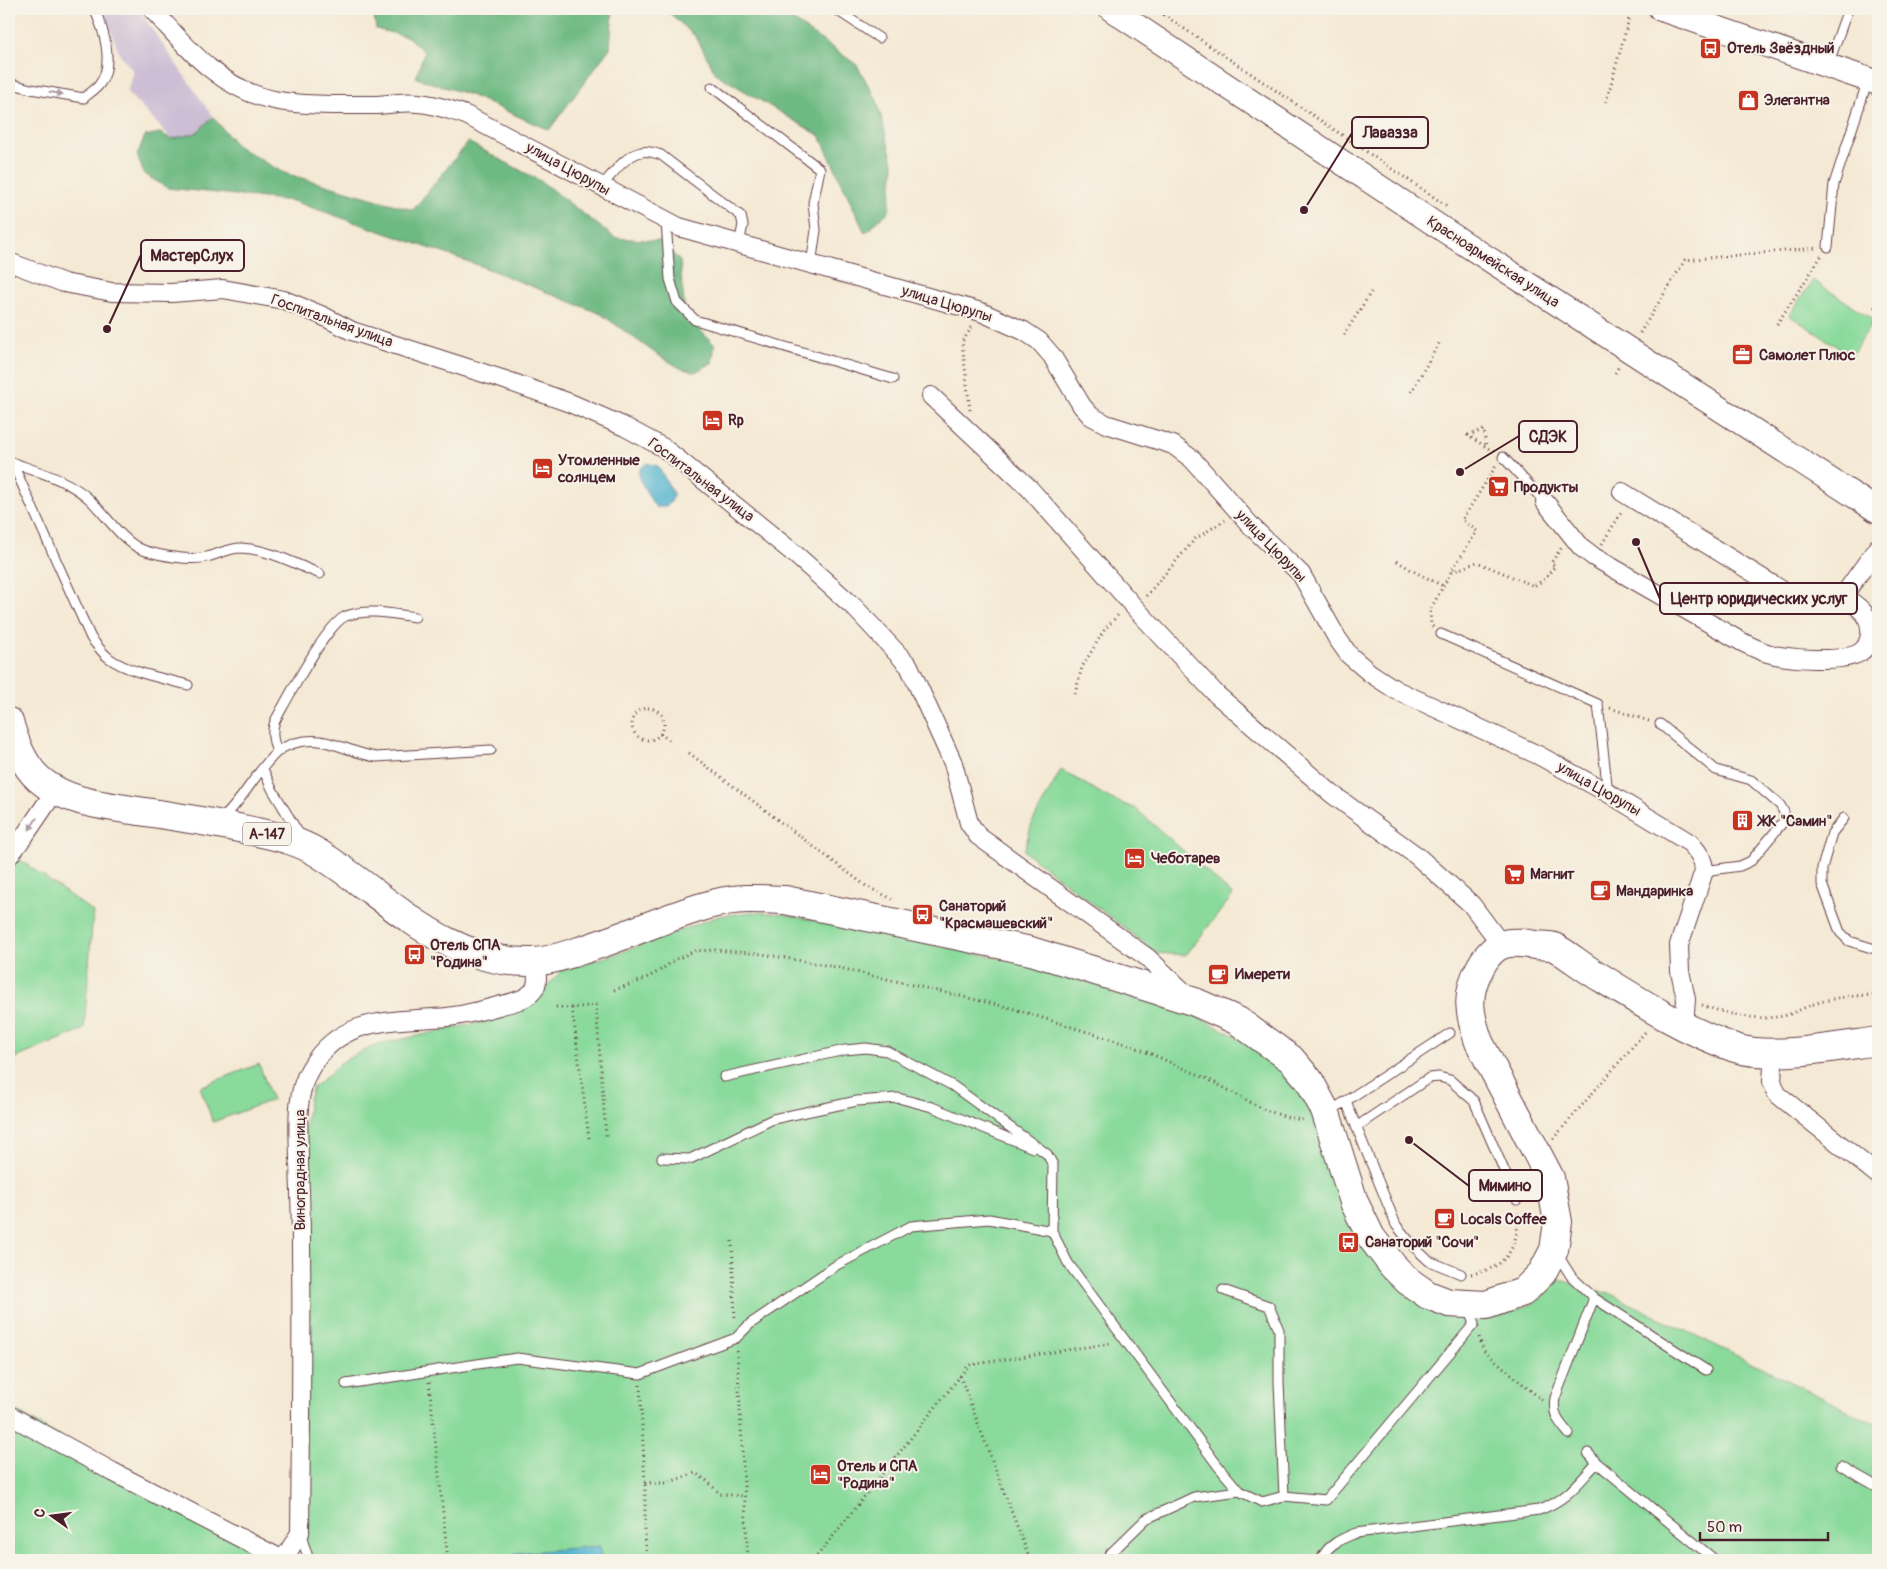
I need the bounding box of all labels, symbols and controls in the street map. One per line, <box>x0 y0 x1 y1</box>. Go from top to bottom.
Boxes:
bus stop icon: Отель Звёздный <box>1699 36 1723 60</box>
place label: Отель Звёздный <box>1727 39 1835 58</box>
shop icon: Элегантна <box>1736 88 1760 112</box>
one-way arrow <box>49 90 65 98</box>
place label: Элегантна <box>1764 91 1830 110</box>
callout: Лавазза <box>1352 117 1428 148</box>
text: Лавазза <box>1361 123 1418 143</box>
street label: улица Цюрупы <box>522 137 614 200</box>
street label: Красноармейская улица <box>1423 212 1563 312</box>
callout: МастерСлух <box>141 240 244 271</box>
text: МастерСлух <box>150 246 234 266</box>
street label: улица Цюрупы <box>898 281 995 327</box>
street label: Госпитальная улица <box>268 290 396 352</box>
office icon: Самолет Плюс <box>1731 343 1755 367</box>
place label: Самолет Плюс <box>1759 346 1856 365</box>
hotel icon: Rp <box>700 408 724 432</box>
place label: Rp <box>728 411 744 430</box>
callout: СДЭК <box>1519 421 1577 452</box>
text: СДЭК <box>1529 427 1567 447</box>
street label: Госпитальная улица <box>644 434 758 526</box>
place label: Утомленные солнцем <box>557 451 640 487</box>
hotel icon: Утомленные солнцем <box>530 457 554 481</box>
supermarket icon: Продукты <box>1486 475 1510 499</box>
place label: Продукты <box>1514 478 1579 497</box>
street label: улица Цюрупы <box>1231 505 1310 586</box>
callout: Центр юридических услуг <box>1660 583 1857 614</box>
text: Центр юридических услуг <box>1671 589 1848 609</box>
street label: улица Цюрупы <box>1553 757 1644 821</box>
building icon: ЖК "Самин" <box>1731 809 1755 833</box>
place label: ЖК "Самин" <box>1756 812 1832 831</box>
one-way arrow <box>28 817 37 831</box>
road number: А-147 <box>243 822 291 846</box>
hotel icon: Чеботарев <box>1123 846 1147 870</box>
place label: Чеботарев <box>1151 849 1220 868</box>
supermarket icon: Магнит <box>1502 862 1526 886</box>
place label: Магнит <box>1530 865 1575 884</box>
cafe icon: Мандаринка <box>1588 879 1612 903</box>
place label: Мандаринка <box>1616 882 1693 901</box>
place label: Санаторий "Красмашевский" <box>939 897 1053 933</box>
bus stop icon: Санаторий "Красмашевский" <box>911 903 935 927</box>
place label: Отель СПА "Родина" <box>430 936 501 972</box>
bus stop icon: Отель СПА "Родина" <box>402 942 426 966</box>
cafe icon: Имерети <box>1207 962 1231 986</box>
place label: Имерети <box>1235 965 1290 984</box>
street label: Виноградная улица <box>291 1109 310 1231</box>
callout: Мимино <box>1469 1170 1542 1201</box>
text: Мимино <box>1479 1176 1532 1196</box>
cafe icon: Locals Coffee <box>1432 1207 1456 1231</box>
place label: Locals Coffee <box>1460 1210 1547 1229</box>
bus stop icon: Санаторий "Сочи" <box>1337 1230 1361 1254</box>
place label: Санаторий "Сочи" <box>1365 1233 1479 1252</box>
place label: Отель и СПА "Родина" <box>837 1457 918 1493</box>
hotel icon: Отель и СПА "Родина" <box>809 1463 833 1487</box>
north arrow <box>28 1492 78 1542</box>
text: С <box>31 1506 49 1519</box>
scale bar <box>1700 1509 1827 1541</box>
text: 50 m <box>1707 1518 1742 1537</box>

